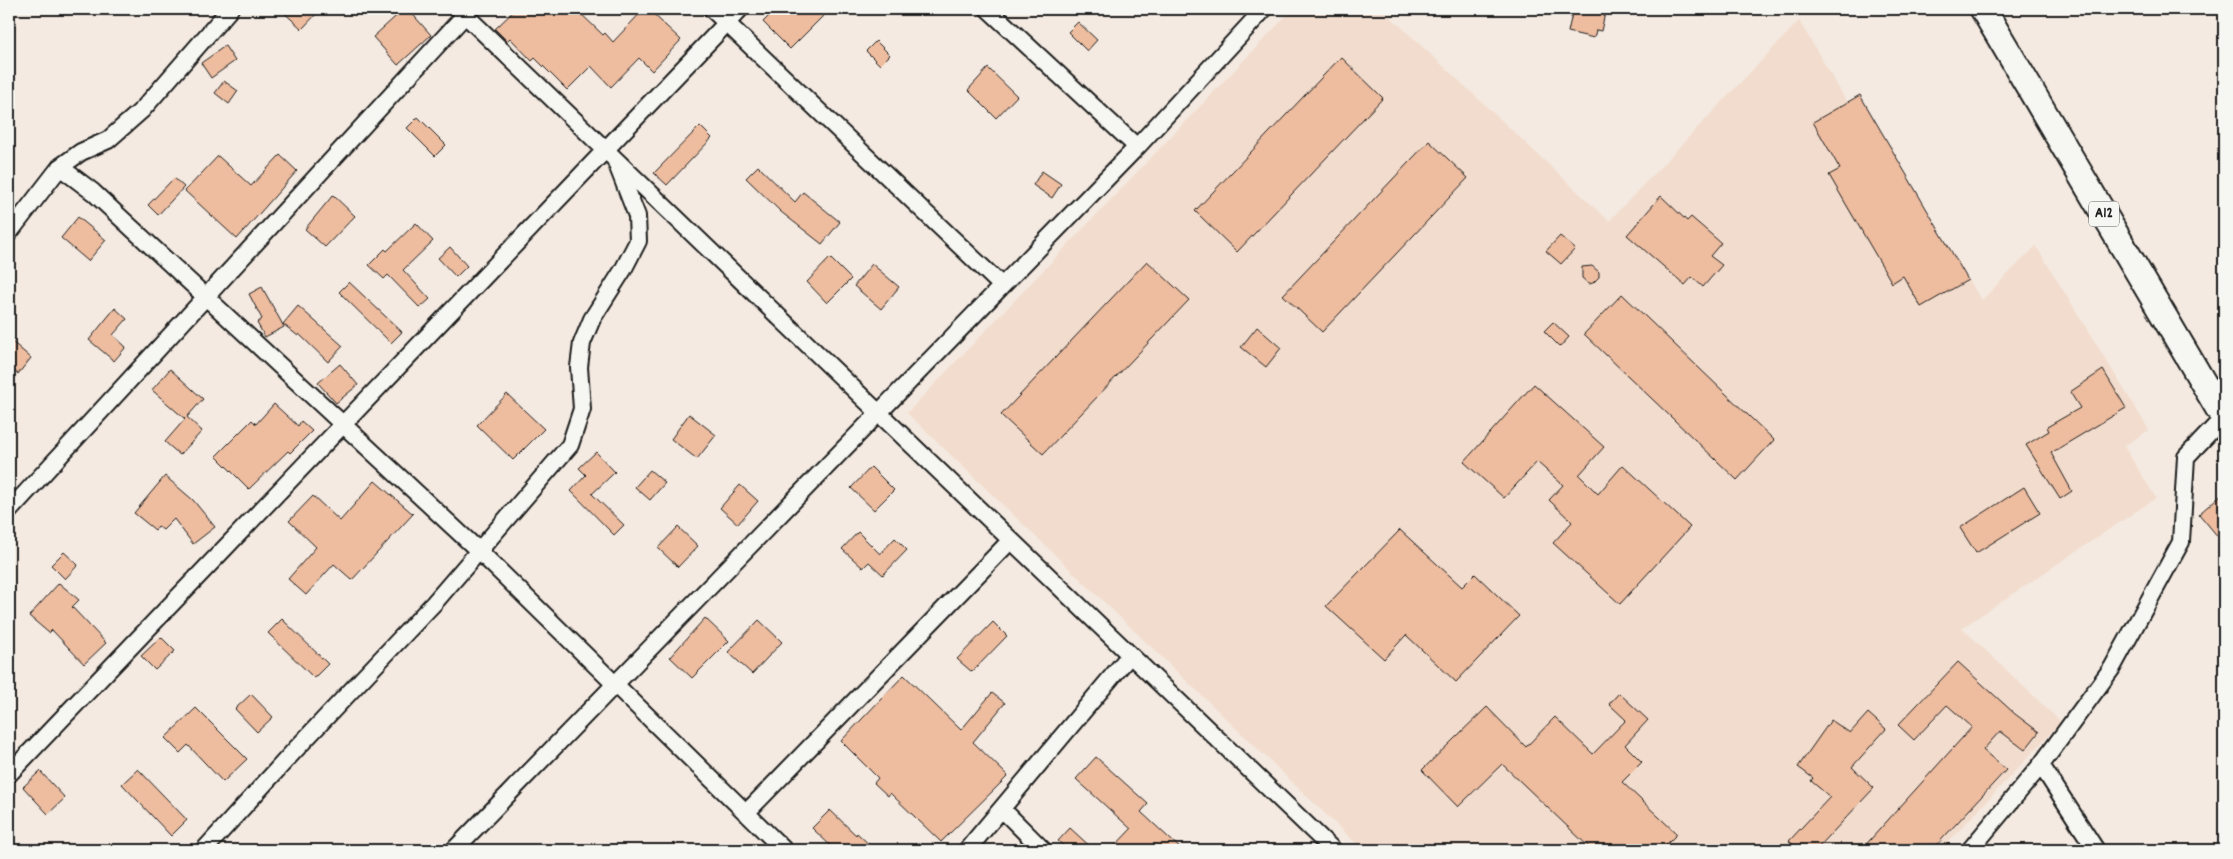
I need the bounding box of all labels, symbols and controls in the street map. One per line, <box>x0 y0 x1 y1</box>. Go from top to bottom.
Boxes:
road number: A12 <box>2089 202 2119 226</box>

